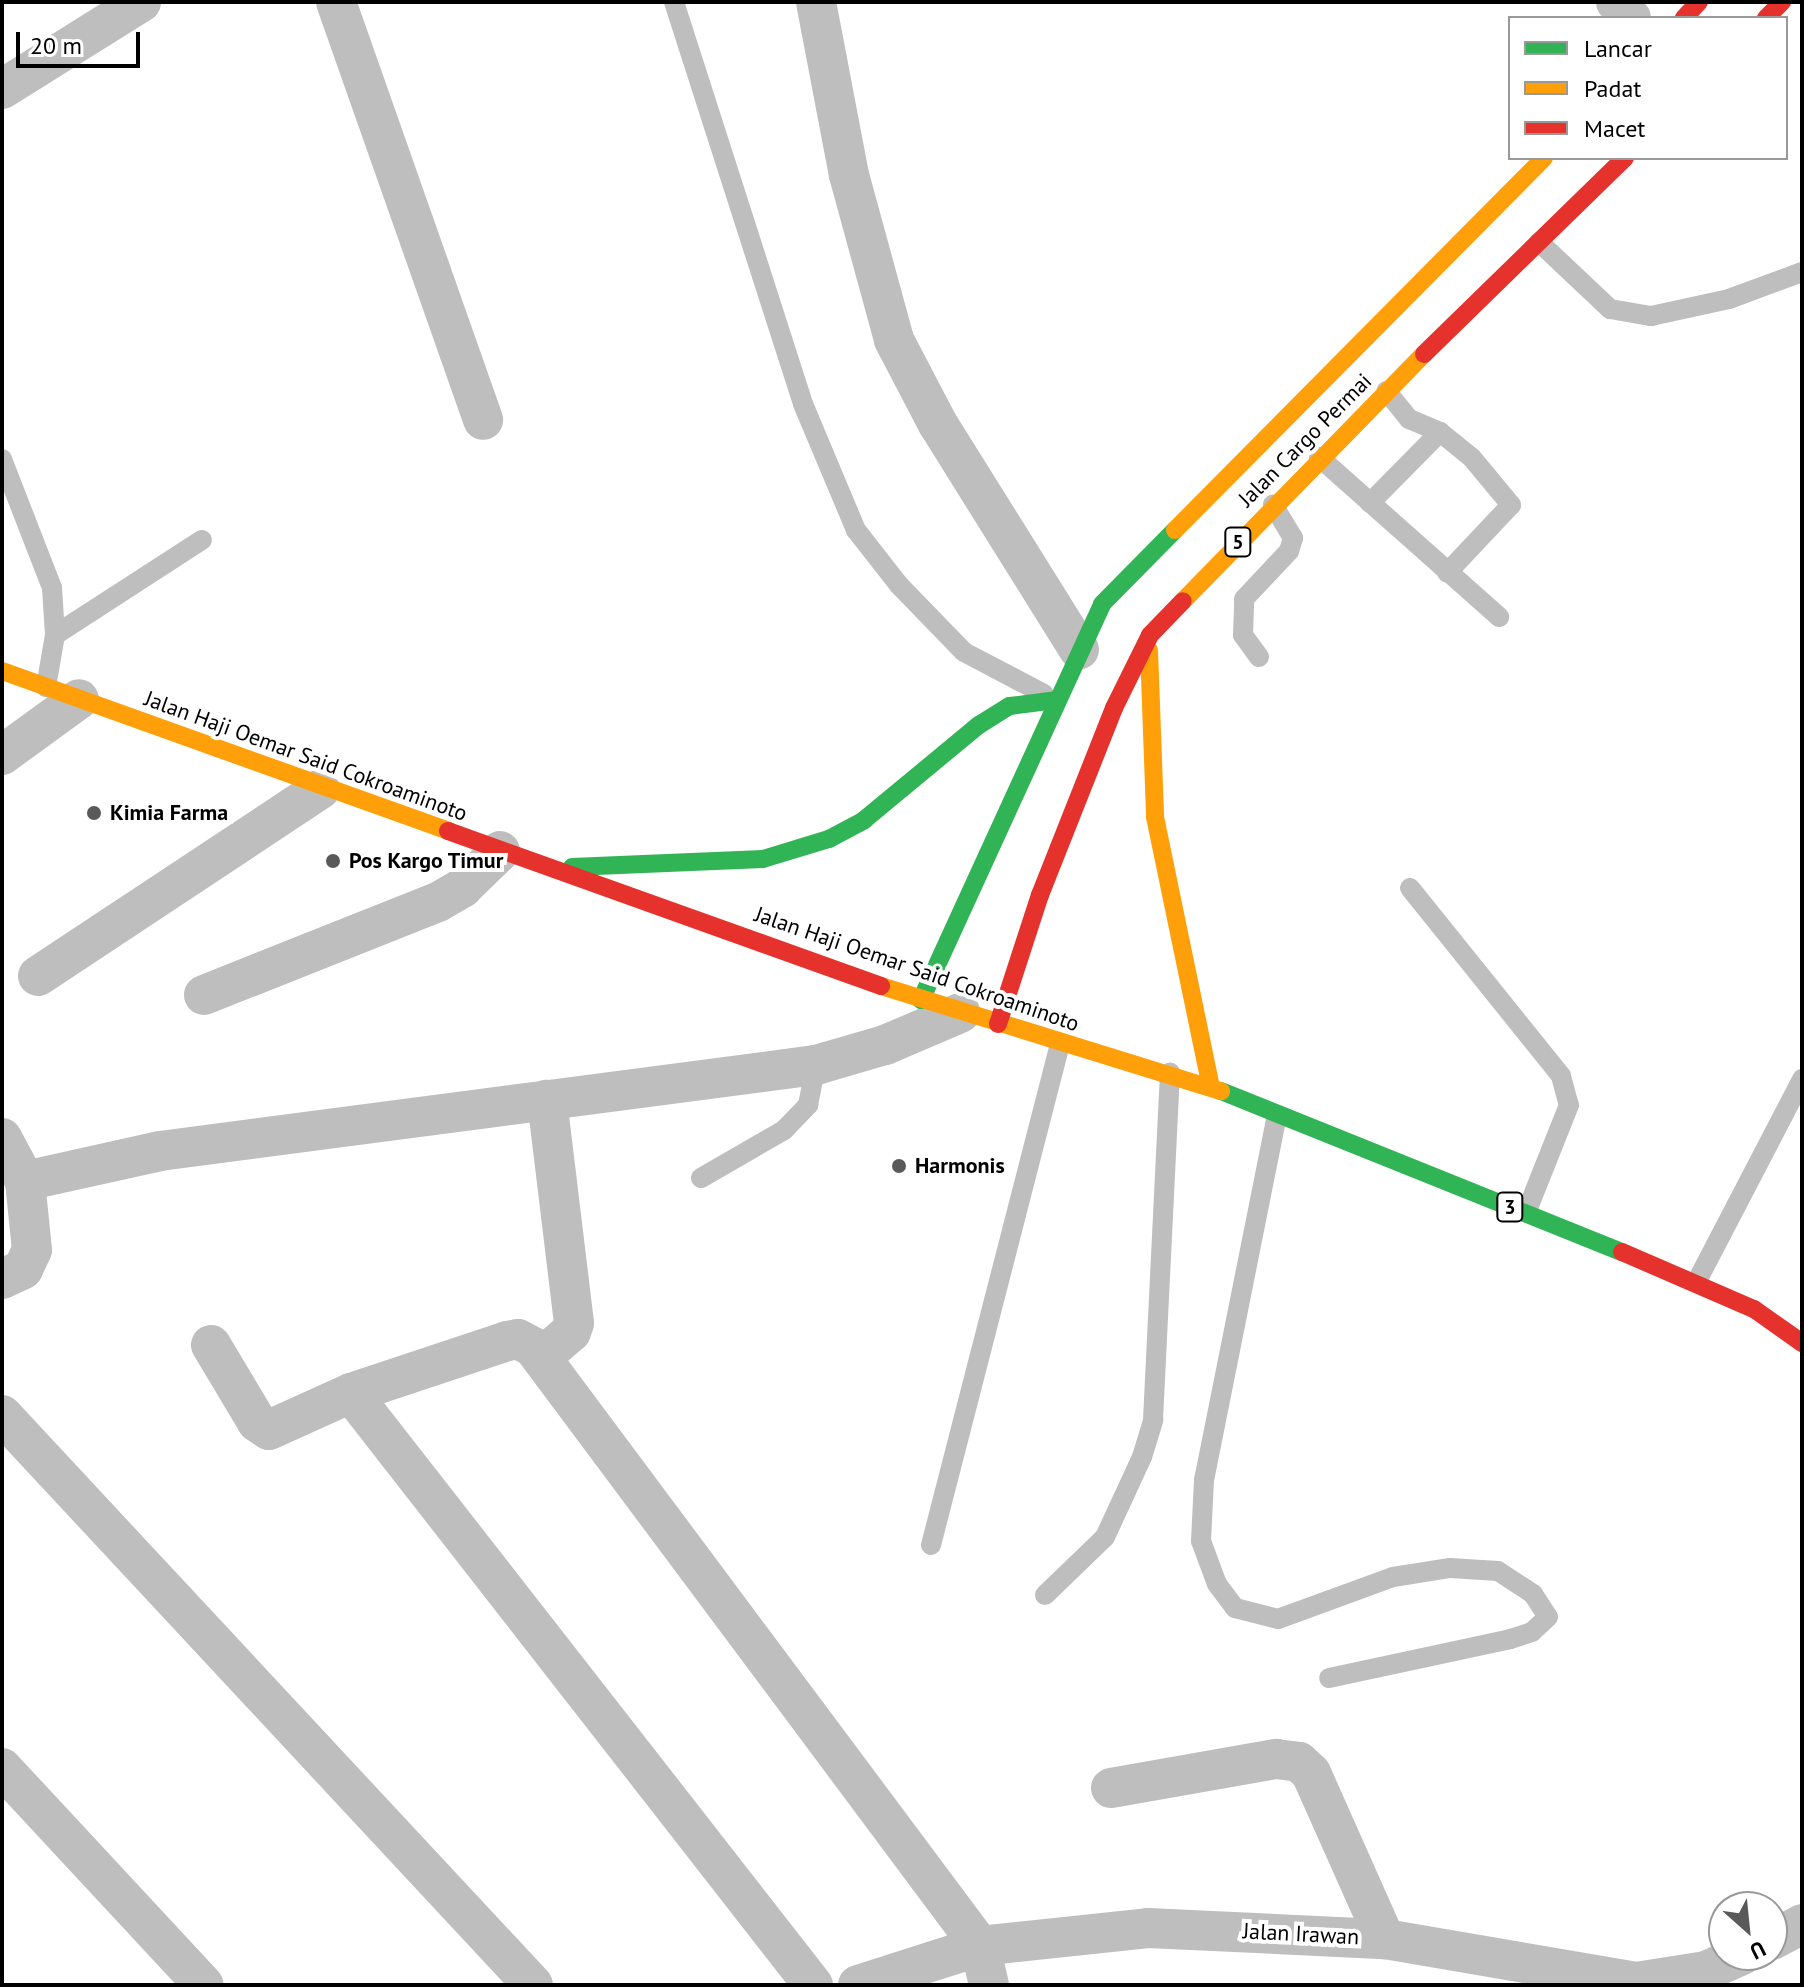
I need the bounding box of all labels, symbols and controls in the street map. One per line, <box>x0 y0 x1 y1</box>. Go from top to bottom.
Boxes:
scale bar <box>20 16 144 66</box>
legend <box>1508 16 1788 160</box>
text: 20 m <box>30 30 82 61</box>
text: Lancar <box>1584 33 1652 64</box>
text: Padat <box>1584 73 1641 104</box>
text: Macet <box>1584 113 1646 144</box>
street label: Jalan Cargo Permai <box>1233 368 1377 512</box>
road number: 5 <box>1224 526 1252 558</box>
street label: Jalan Haji Oemar Said Cokroaminoto <box>141 685 471 827</box>
place label: Kimia Farma <box>110 800 228 826</box>
marker: Kimia Farma <box>85 804 103 822</box>
place label: Pos Kargo Timur <box>349 848 504 874</box>
marker: Pos Kargo Timur <box>324 852 342 870</box>
street label: Jalan Haji Oemar Said Cokroaminoto <box>751 901 1083 1037</box>
place label: Harmonis <box>915 1153 1005 1179</box>
marker: Harmonis <box>890 1157 908 1175</box>
road number: 3 <box>1496 1191 1524 1223</box>
north arrow <box>1708 1891 1788 1971</box>
street label: Jalan Irawan <box>1242 1918 1360 1950</box>
text: U <box>1745 1935 1770 1966</box>

